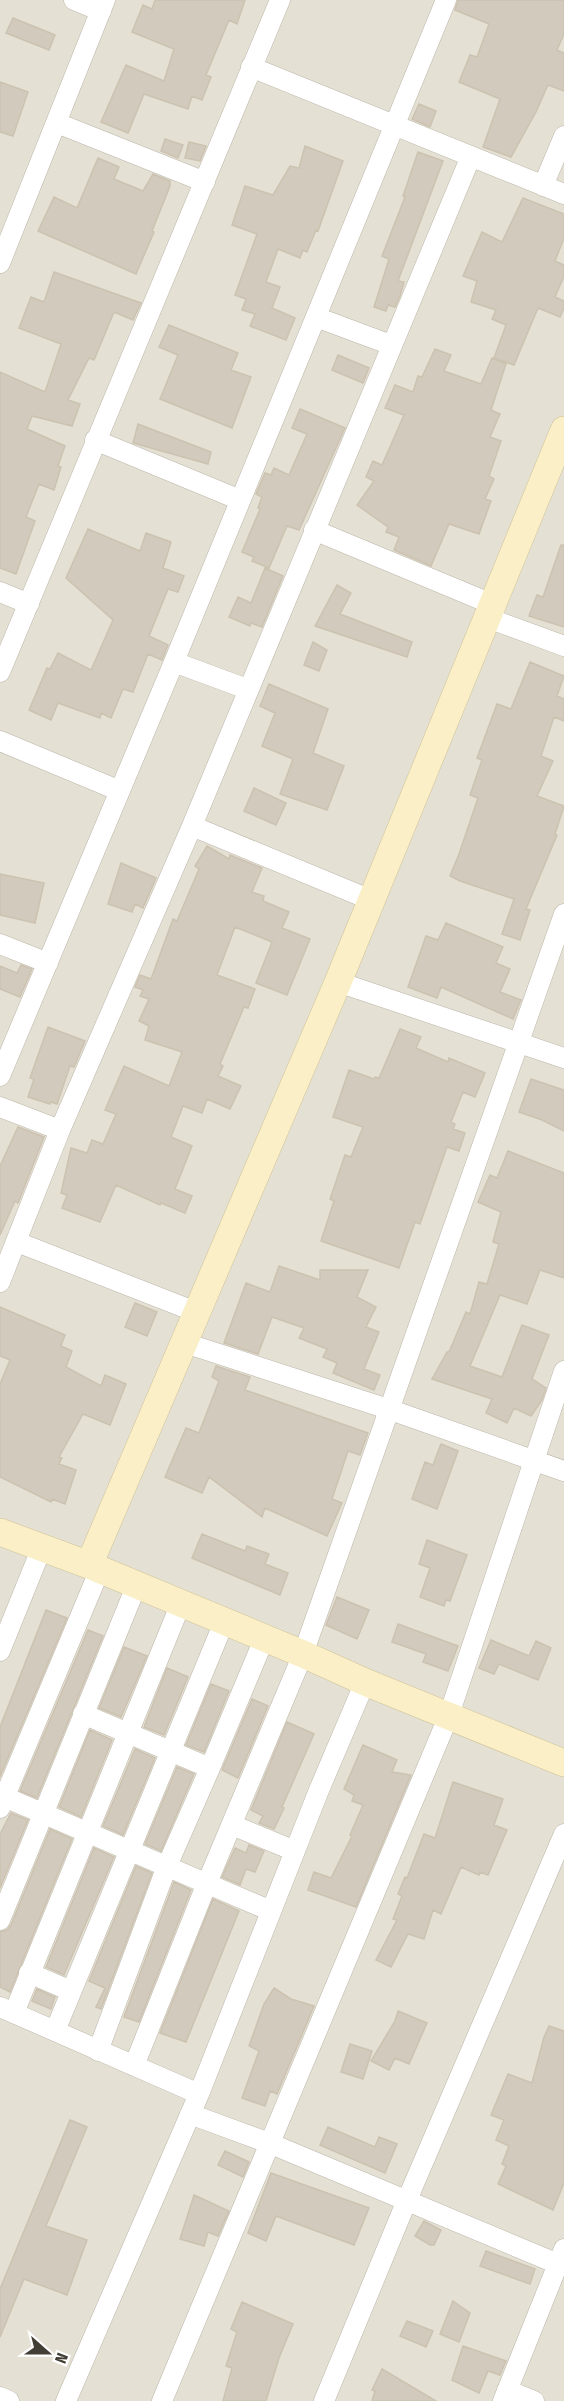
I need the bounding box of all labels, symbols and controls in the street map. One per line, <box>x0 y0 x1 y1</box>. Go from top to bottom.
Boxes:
north arrow <box>18 2323 78 2383</box>
text: N <box>51 2350 72 2366</box>

